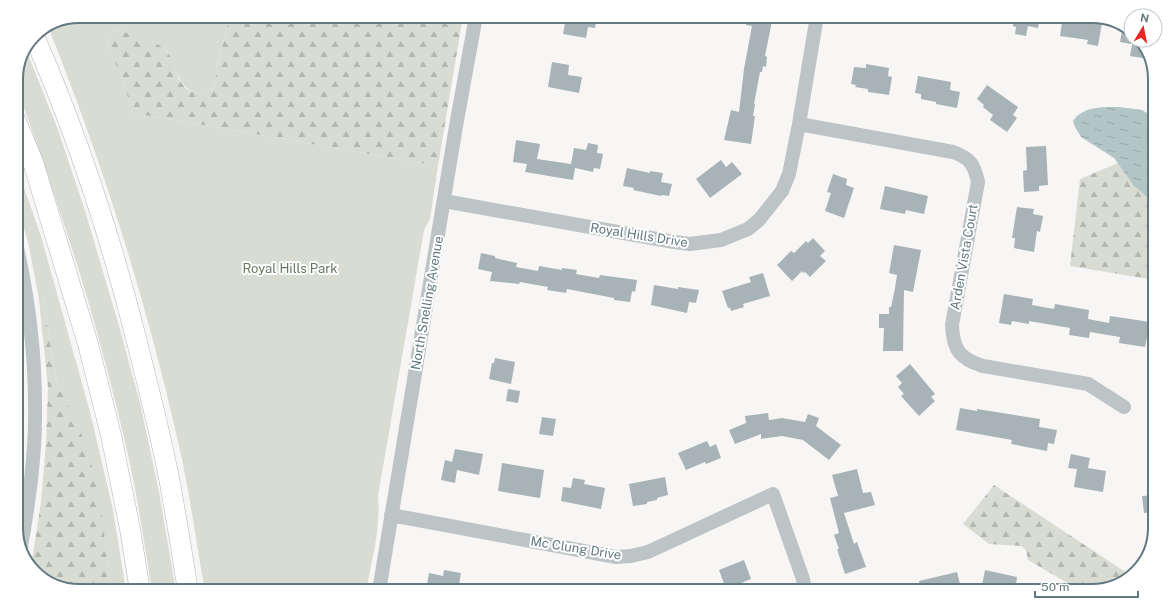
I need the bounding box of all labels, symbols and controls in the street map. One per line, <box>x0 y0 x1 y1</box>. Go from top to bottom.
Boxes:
north arrow <box>1123 8 1163 48</box>
text: N <box>1139 11 1150 25</box>
street label: Arden Vista Court <box>947 203 981 311</box>
street label: Royal Hills Drive <box>589 220 689 250</box>
street label: North Snelling Avenue <box>408 235 446 371</box>
park label: Royal Hills Park <box>242 261 338 276</box>
street label: Mc Clung Drive <box>530 533 622 563</box>
scale bar <box>1035 573 1138 599</box>
text: 50 m <box>1041 580 1069 594</box>

